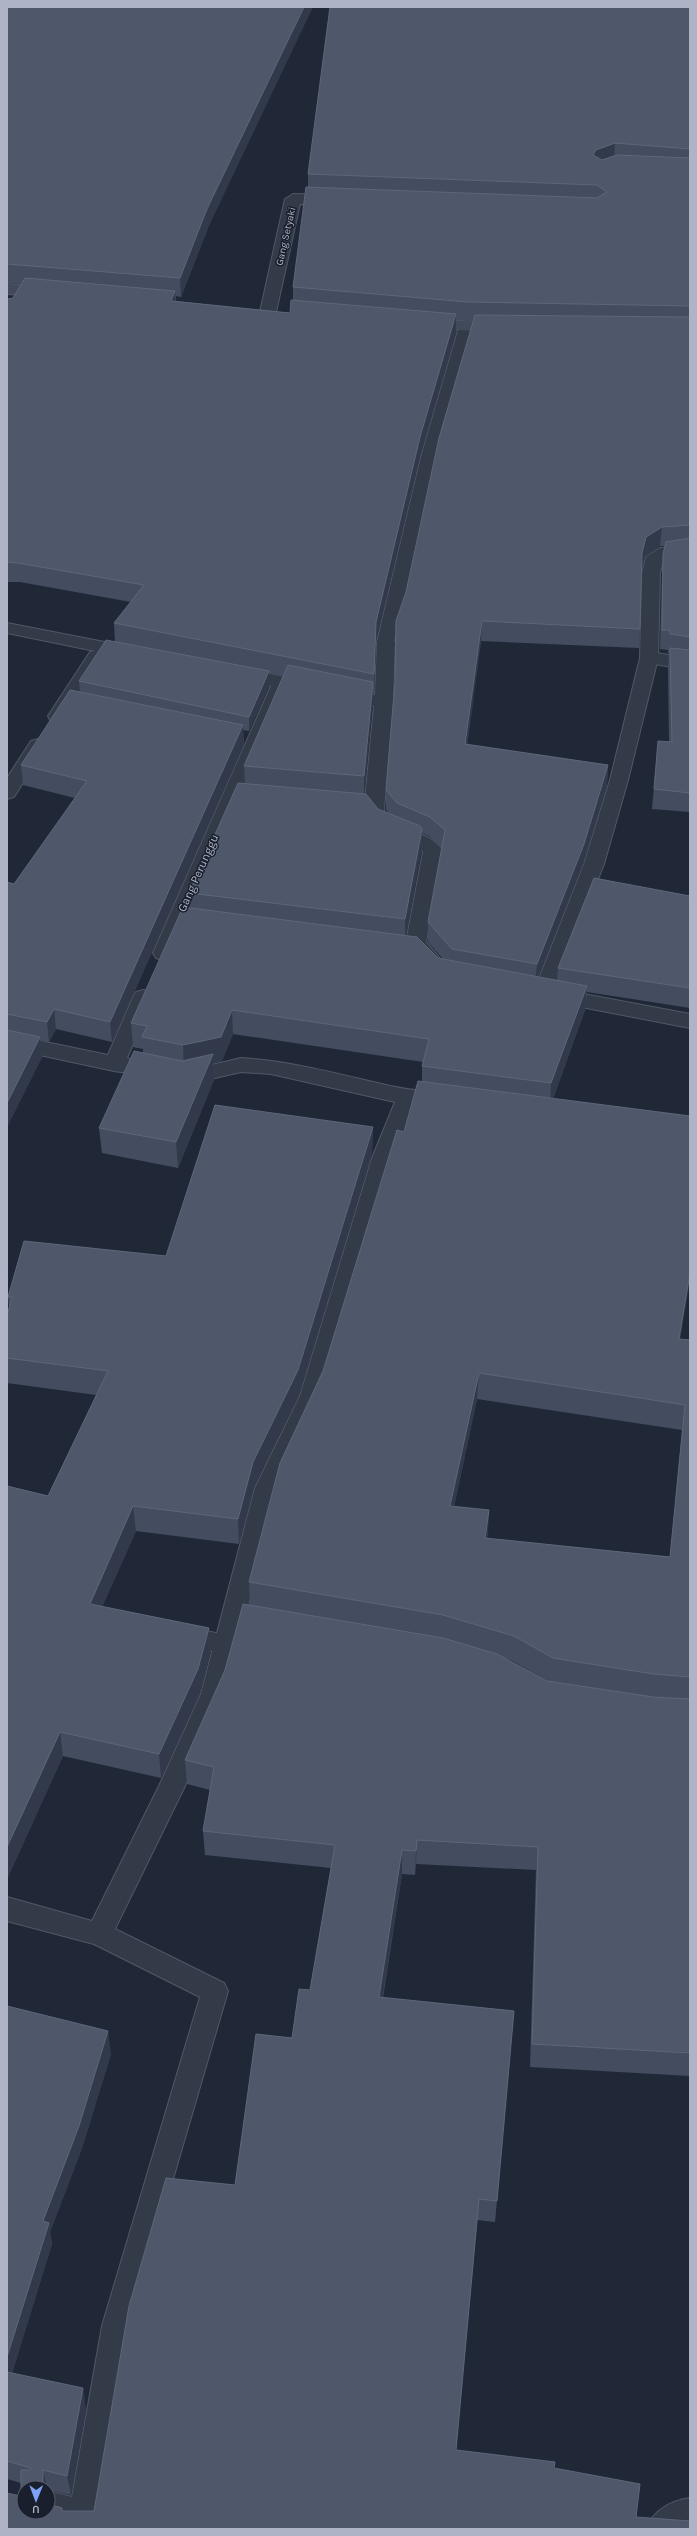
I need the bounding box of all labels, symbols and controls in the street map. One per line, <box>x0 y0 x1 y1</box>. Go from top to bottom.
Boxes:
street label: Gang Setyaki <box>273 206 299 267</box>
street label: Gang Perunggu <box>175 832 221 914</box>
north arrow <box>16 2480 56 2520</box>
text: U <box>32 2503 40 2516</box>

